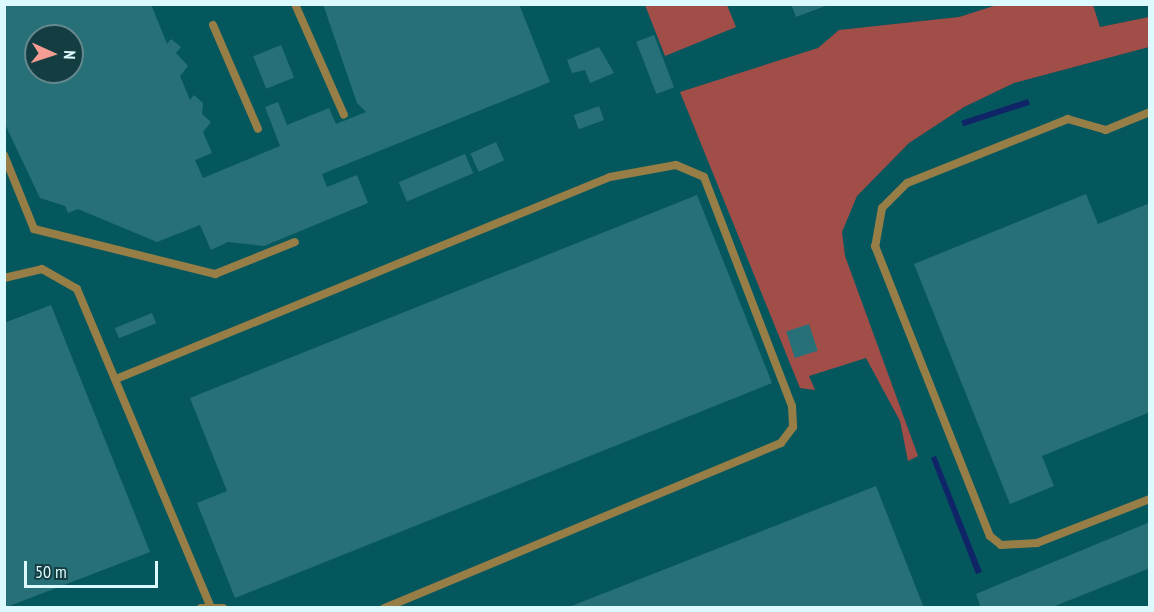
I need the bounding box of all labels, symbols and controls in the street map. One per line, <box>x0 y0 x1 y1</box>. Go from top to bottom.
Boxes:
north arrow <box>24 24 84 84</box>
text: N <box>60 50 80 60</box>
scale bar <box>27 549 160 587</box>
text: 50 m <box>35 560 67 583</box>

